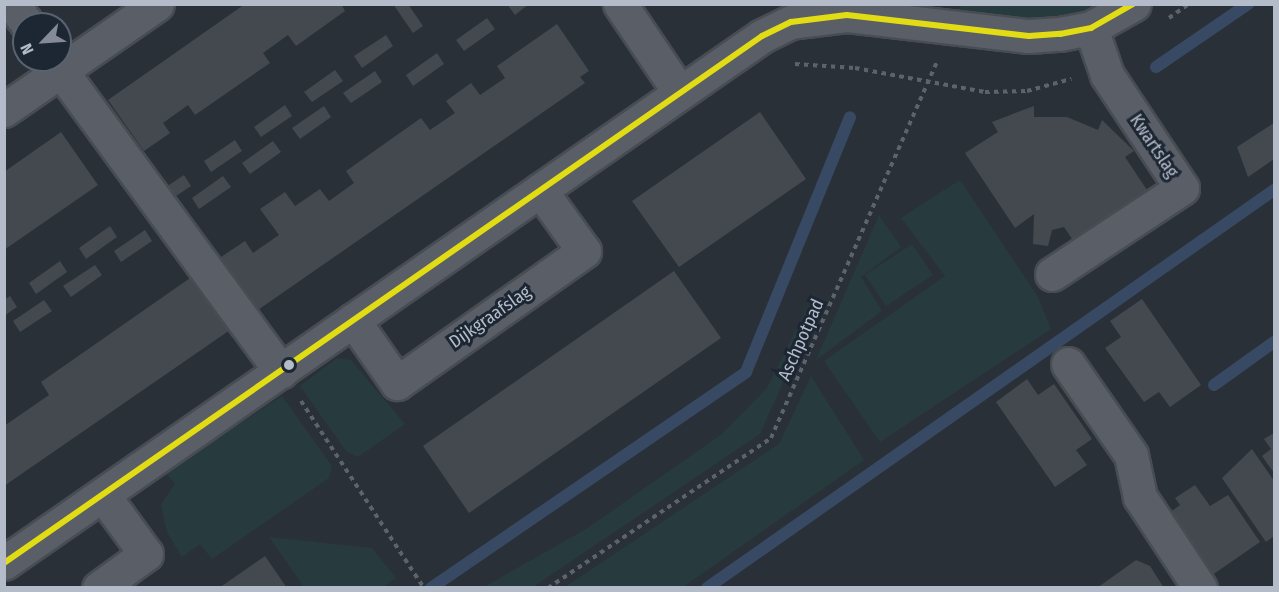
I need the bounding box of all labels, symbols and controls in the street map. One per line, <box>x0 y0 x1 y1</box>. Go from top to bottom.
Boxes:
north arrow <box>12 12 72 72</box>
text: N <box>16 41 38 57</box>
street label: Kwartslag <box>1125 110 1183 182</box>
street label: Dijkgraafslag <box>445 281 535 353</box>
street label: Aschpotpad <box>773 296 829 384</box>
unlabelled marker <box>283 359 295 371</box>

